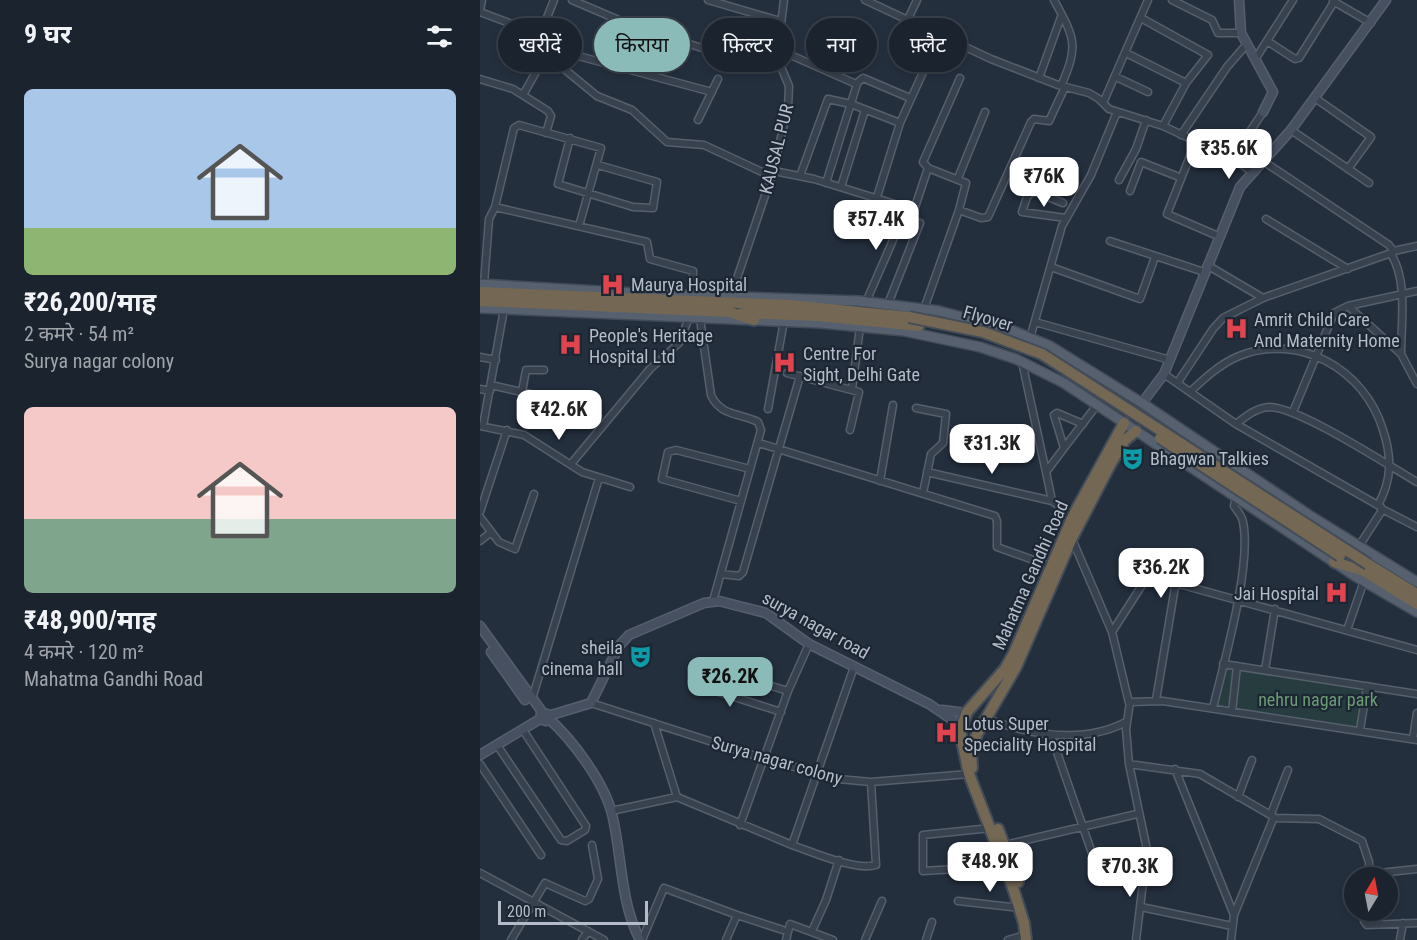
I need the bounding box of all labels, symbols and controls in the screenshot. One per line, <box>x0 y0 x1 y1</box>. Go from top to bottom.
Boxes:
chip: खरीदें <box>498 18 582 72</box>
chip: किराया <box>594 18 690 72</box>
chip: फ़िल्टर <box>702 18 794 72</box>
chip: नया <box>806 18 877 72</box>
chip: फ़्लैट <box>889 18 967 72</box>
text: 9 घर <box>24 19 71 49</box>
icon: filters <box>423 20 456 53</box>
street label: KAUSAL PUR <box>755 101 797 196</box>
icon: home <box>186 128 294 236</box>
pin: ₹35.6K <box>1180 129 1278 180</box>
text: ₹35.6K <box>1201 136 1257 160</box>
pin: ₹76K <box>1008 157 1080 208</box>
text: ₹76K <box>1024 164 1064 188</box>
pin: ₹57.4K <box>827 200 925 251</box>
text: ₹57.4K <box>848 207 904 231</box>
hospital icon: Maurya Hospital <box>600 271 626 297</box>
place label: Maurya Hospital <box>631 274 747 295</box>
text: ₹26,200/माह <box>24 287 156 317</box>
street label: Flyover <box>961 301 1016 335</box>
place label: Amrit Child Care And Maternity Home <box>1254 309 1400 351</box>
hospital icon: Amrit Child Care And Maternity Home <box>1223 316 1249 342</box>
text: 2 कमरे · 54 m² <box>24 322 134 346</box>
place label: People's Heritage Hospital Ltd <box>589 325 713 367</box>
hospital icon: People's Heritage Hospital Ltd <box>558 332 584 358</box>
place label: Centre For Sight, Delhi Gate <box>803 343 920 385</box>
text: Surya nagar colony <box>24 349 174 373</box>
hospital icon: Centre For Sight, Delhi Gate <box>772 350 798 376</box>
pin: ₹42.6K <box>510 390 608 441</box>
text: ₹42.6K <box>531 397 587 421</box>
pin: ₹31.3K <box>943 424 1041 475</box>
text: ₹31.3K <box>964 431 1020 455</box>
theatre icon: Bhagwan Talkies <box>1119 445 1145 471</box>
icon: home <box>186 446 294 554</box>
place label: Bhagwan Talkies <box>1150 448 1269 469</box>
street label: Mahatma Gandhi Road <box>988 497 1072 653</box>
pin: ₹36.2K <box>1112 548 1210 599</box>
text: ₹36.2K <box>1133 555 1189 579</box>
hospital icon: Jai Hospital <box>1324 580 1350 606</box>
place label: Jai Hospital <box>1234 583 1319 604</box>
street label: surya nagar road <box>759 587 873 663</box>
text: ₹48,900/माह <box>24 605 156 635</box>
place label: sheila cinema hall <box>542 637 623 679</box>
text: 4 कमरे · 120 m² <box>24 640 144 664</box>
theatre icon: sheila cinema hall <box>628 644 654 670</box>
pin: ₹26.2K <box>681 657 779 708</box>
text: ₹26.2K <box>702 664 758 688</box>
text: Mahatma Gandhi Road <box>24 667 203 691</box>
park label: nehru nagar park <box>1258 689 1378 710</box>
place label: Lotus Super Speciality Hospital <box>964 713 1096 755</box>
hospital icon: Lotus Super Speciality Hospital <box>933 720 959 746</box>
street label: Surya nagar colony <box>709 731 845 789</box>
pin: ₹48.9K <box>941 842 1039 893</box>
pin: ₹70.3K <box>1081 847 1179 898</box>
text: ₹48.9K <box>962 849 1018 873</box>
text: ₹70.3K <box>1102 854 1158 878</box>
north arrow <box>1344 867 1398 921</box>
map controls <box>1344 867 1398 921</box>
scale bar <box>498 898 648 926</box>
text: 200 m <box>507 902 546 921</box>

